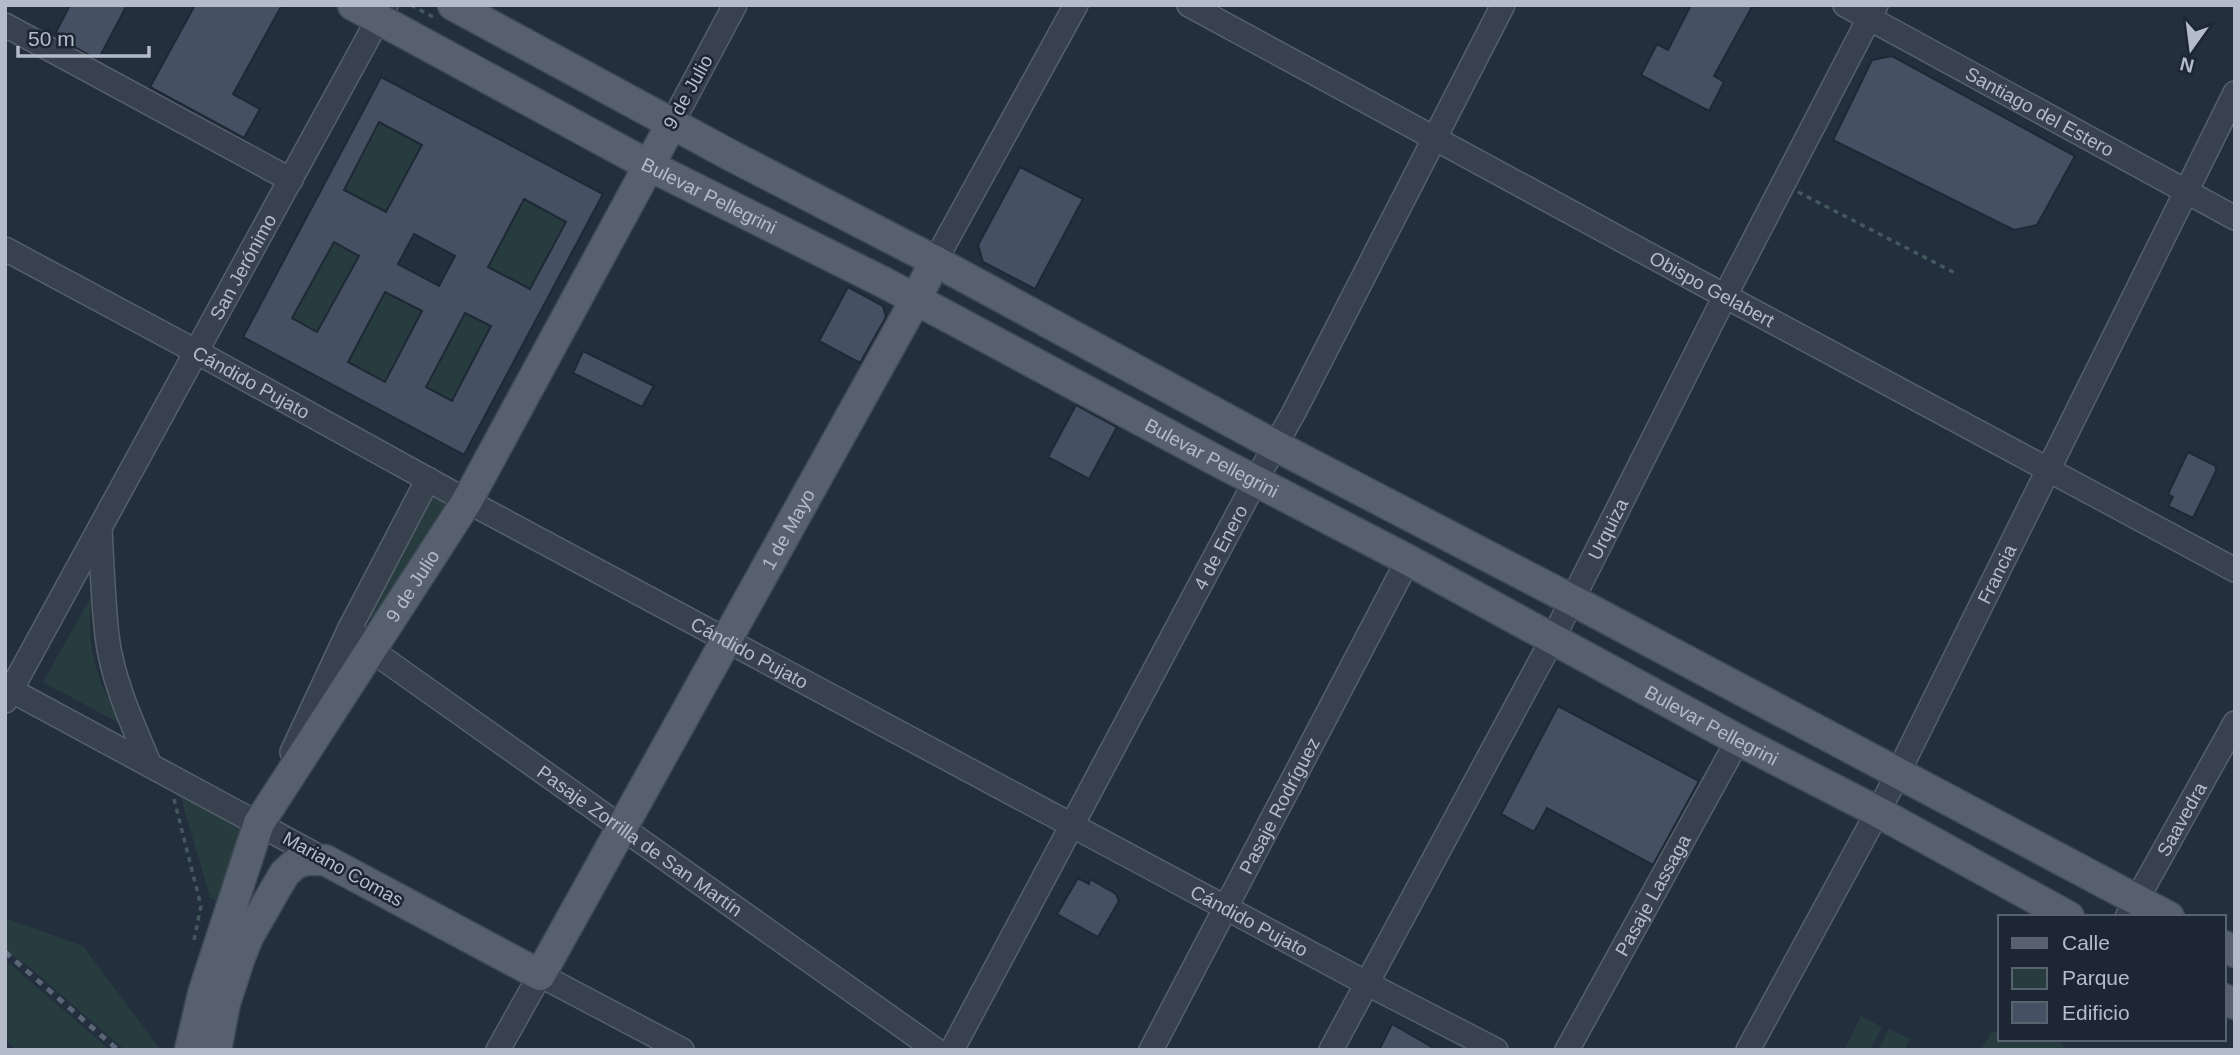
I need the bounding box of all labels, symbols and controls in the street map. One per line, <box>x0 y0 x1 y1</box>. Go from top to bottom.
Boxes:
scale bar <box>18 14 149 58</box>
north arrow <box>2156 14 2226 84</box>
text: 50 m <box>28 27 75 50</box>
street label: 9 de Julio <box>659 51 717 133</box>
text: N <box>2178 53 2196 77</box>
street label: Santiago del Estero <box>1962 62 2118 160</box>
street label: Bulevar Pellegrini <box>638 153 780 238</box>
street label: San Jerónimo <box>205 210 280 323</box>
street label: Obispo Gelabert <box>1646 247 1778 331</box>
street label: Cándido Pujato <box>189 341 313 423</box>
street label: Bulevar Pellegrini <box>1141 414 1282 502</box>
street label: 1 de Mayo <box>757 485 819 573</box>
street label: Urquiza <box>1584 495 1632 563</box>
street label: 4 de Enero <box>1189 501 1251 593</box>
street label: Francia <box>1973 541 2020 607</box>
street label: 9 de Julio <box>381 546 443 626</box>
street label: Cándido Pujato <box>687 613 812 693</box>
street label: Bulevar Pellegrini <box>1642 681 1782 769</box>
street label: Pasaje Rodríguez <box>1235 734 1324 877</box>
street label: Pasaje Zorrilla de San Martín <box>533 761 747 920</box>
street label: Saavedra <box>2153 778 2211 860</box>
street label: Mariano Comas <box>279 827 407 911</box>
street label: Pasaje Lassaga <box>1611 830 1695 959</box>
street label: Cándido Pujato <box>1187 880 1312 960</box>
legend <box>1998 915 2226 1041</box>
text: Calle <box>2062 931 2110 954</box>
text: Parque <box>2062 966 2130 989</box>
text: Edificio <box>2062 1001 2130 1024</box>

